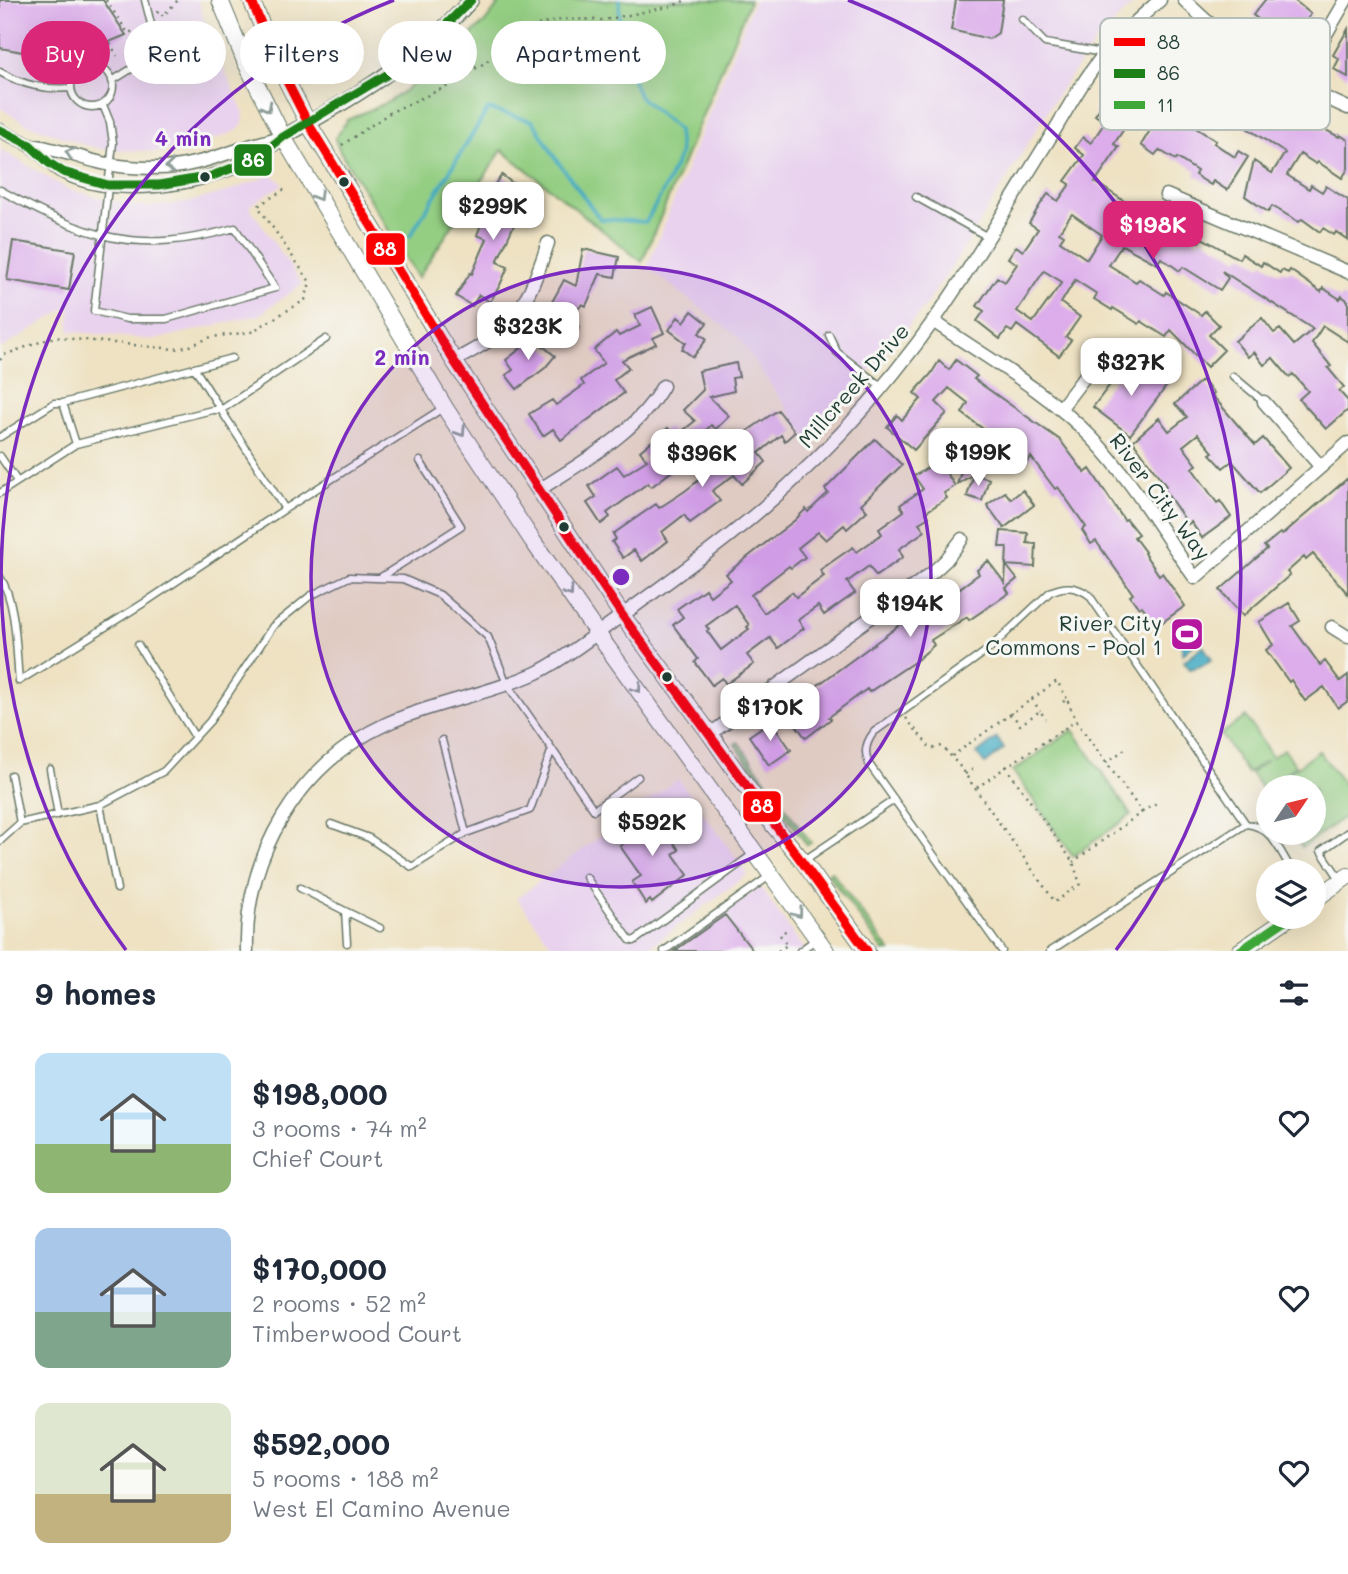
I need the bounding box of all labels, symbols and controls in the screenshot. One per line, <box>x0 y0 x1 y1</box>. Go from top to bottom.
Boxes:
legend <box>1100 18 1330 130</box>
chip: Buy <box>21 21 110 84</box>
chip: Rent <box>124 21 226 84</box>
chip: Filters <box>240 21 364 84</box>
chip: New <box>378 21 477 84</box>
chip: Apartment <box>491 21 666 84</box>
text: 88 <box>1157 29 1180 54</box>
text: 86 <box>1157 60 1180 85</box>
text: 11 <box>1157 92 1174 117</box>
one-way arrow <box>259 100 272 113</box>
text: 4 min <box>155 124 211 151</box>
line badge: 86 <box>233 143 273 177</box>
one-way arrow <box>65 147 77 161</box>
text: 86 <box>241 147 265 172</box>
one-way arrow <box>164 159 175 174</box>
unlabelled marker <box>198 170 212 184</box>
unlabelled marker <box>337 175 351 189</box>
pin: $299K <box>444 182 542 242</box>
one-way arrow <box>310 188 323 201</box>
text: $299K <box>458 190 528 220</box>
pin: $198K <box>1104 202 1202 261</box>
text: $198K <box>1119 209 1187 239</box>
line badge: 88 <box>365 232 406 266</box>
text: 88 <box>373 236 397 261</box>
pin: $323K <box>479 302 577 362</box>
text: $323K <box>493 310 563 340</box>
street label: Millcreek Drive <box>792 317 914 453</box>
pin: $327K <box>1082 338 1180 398</box>
text: 2 min <box>374 343 430 370</box>
text: $327K <box>1097 346 1165 376</box>
one-way arrow <box>453 425 466 438</box>
street label: River City Way <box>1104 427 1218 565</box>
pin: $199K <box>929 428 1027 488</box>
pin: $396K <box>653 430 751 489</box>
text: $199K <box>944 436 1012 466</box>
text: $396K <box>667 437 737 467</box>
unlabelled marker <box>557 520 571 534</box>
centre of rings <box>609 565 633 589</box>
pin: $194K <box>861 580 959 639</box>
one-way arrow <box>561 584 573 597</box>
text: $194K <box>876 587 944 617</box>
place label: River City Commons - Pool 1 <box>985 609 1162 660</box>
sports icon: River City Commons - Pool 1 <box>1168 615 1206 653</box>
unlabelled marker <box>660 670 674 684</box>
one-way arrow <box>629 681 641 693</box>
pin: $170K <box>721 684 819 743</box>
text: $170K <box>736 691 804 721</box>
north arrow <box>1256 775 1326 845</box>
map controls <box>1256 775 1326 929</box>
line badge: 88 <box>742 790 782 823</box>
text: 88 <box>750 793 774 818</box>
pin: $592K <box>603 798 701 858</box>
text: $592K <box>617 806 687 836</box>
button: layers <box>1256 859 1326 929</box>
one-way arrow <box>790 905 803 918</box>
text: 9 homes <box>35 973 156 1013</box>
icon: filters <box>1275 974 1313 1012</box>
text: $198,000 <box>252 1073 388 1113</box>
icon: home <box>91 1081 175 1165</box>
icon: heart <box>1275 1104 1313 1142</box>
text: 3 rooms · 74 m² <box>252 1113 427 1143</box>
text: Chief Court <box>252 1143 383 1173</box>
text: $170,000 <box>252 1248 387 1288</box>
icon: home <box>91 1256 175 1340</box>
icon: heart <box>1275 1279 1313 1317</box>
text: 2 rooms · 52 m² <box>252 1288 426 1318</box>
text: Timberwood Court <box>252 1318 462 1348</box>
text: $592,000 <box>252 1423 390 1463</box>
icon: home <box>91 1431 175 1515</box>
icon: heart <box>1275 1454 1313 1492</box>
text: 5 rooms · 188 m² <box>252 1463 438 1493</box>
text: West El Camino Avenue <box>252 1493 511 1523</box>

